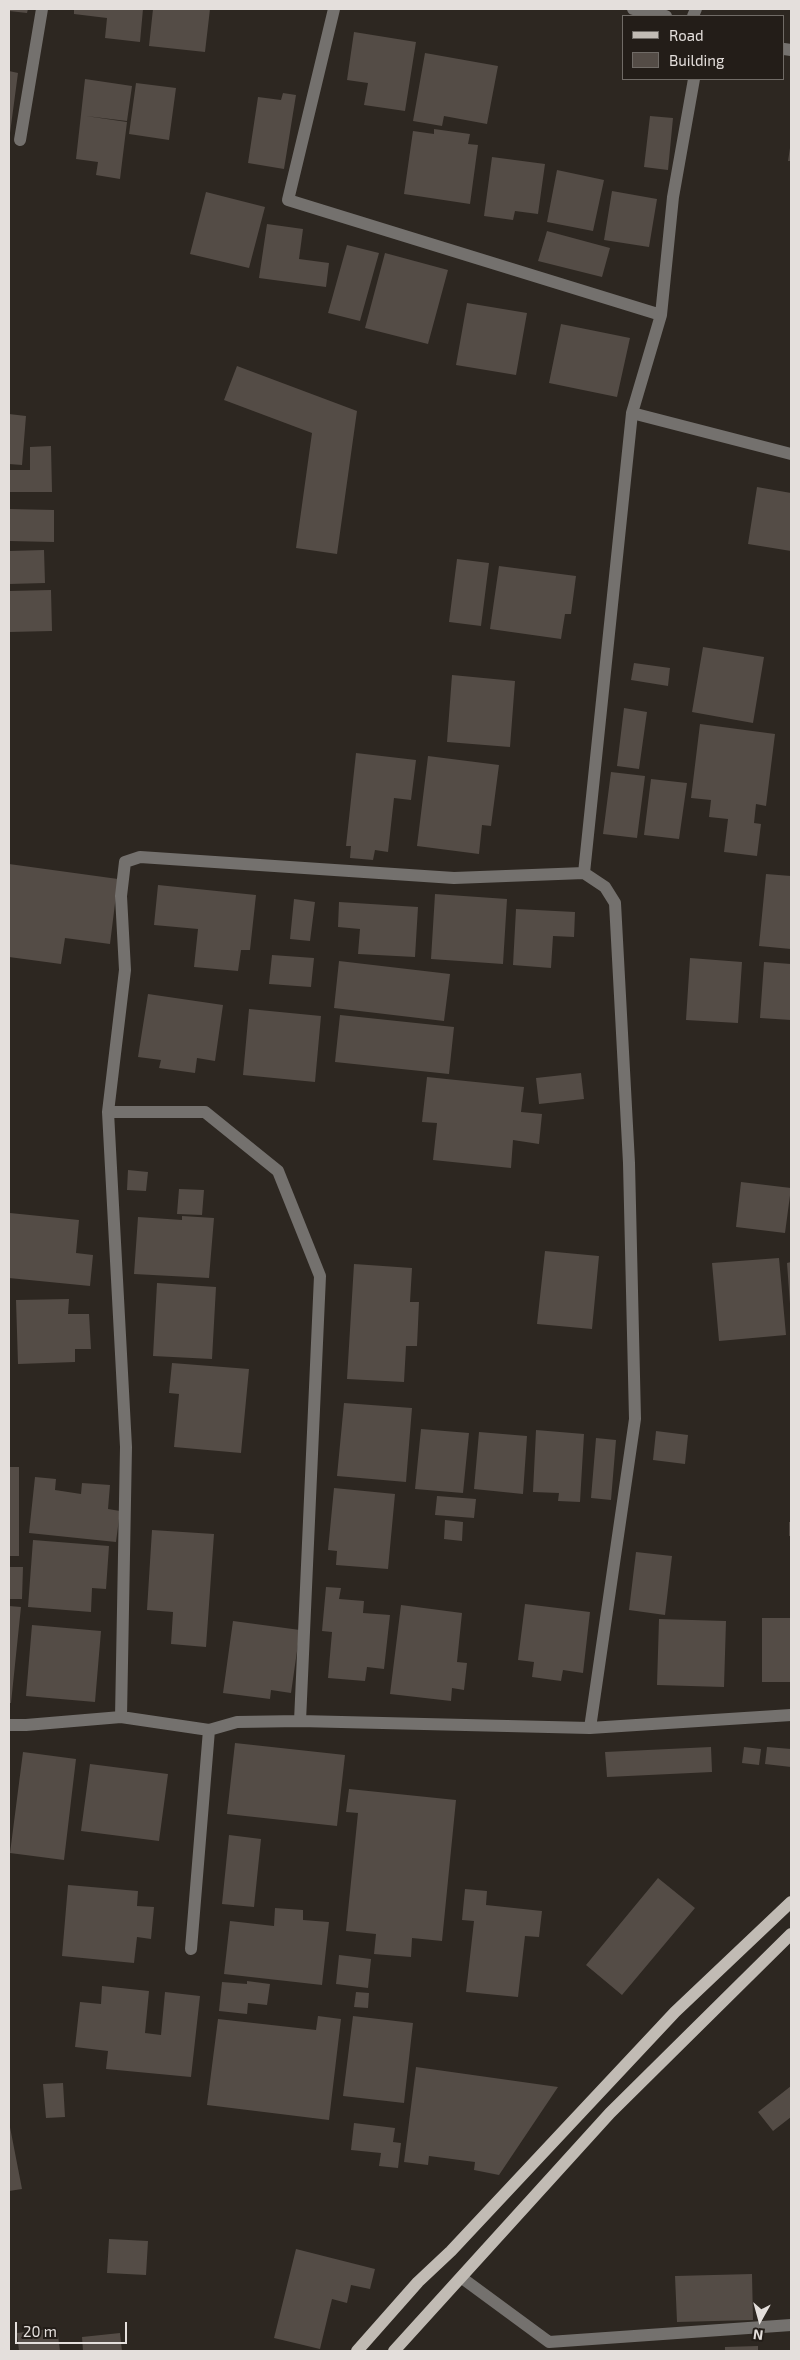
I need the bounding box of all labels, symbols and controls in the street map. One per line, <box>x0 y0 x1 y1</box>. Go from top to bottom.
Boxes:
legend <box>622 15 785 80</box>
text: Road <box>669 26 704 44</box>
text: Building <box>669 51 724 69</box>
north arrow <box>735 2295 785 2345</box>
scale bar <box>18 2312 130 2344</box>
text: 20 m <box>23 2322 57 2340</box>
text: N <box>752 2326 764 2344</box>

